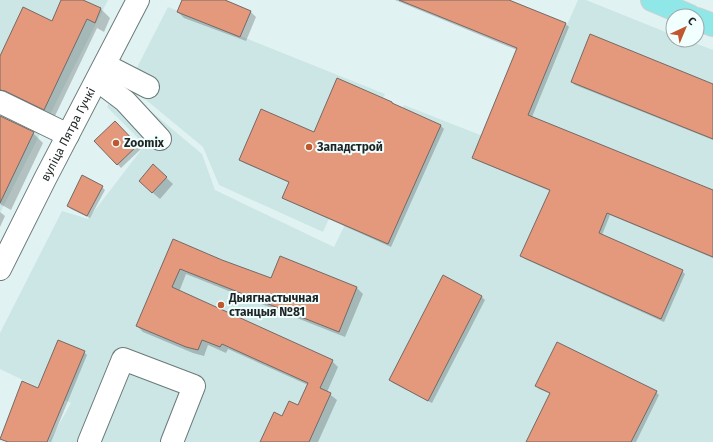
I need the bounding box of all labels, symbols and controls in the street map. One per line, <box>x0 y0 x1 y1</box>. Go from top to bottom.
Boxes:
north arrow <box>665 8 705 48</box>
text: С <box>685 14 699 29</box>
street label: вуліца Пятра Гучкі <box>38 85 98 184</box>
place label: Zoomix <box>124 136 165 150</box>
marker: Zoomix <box>111 138 121 148</box>
place label: Западстрой <box>316 140 383 154</box>
marker: Западстрой <box>304 142 314 152</box>
place label: Дыягнастычная станцыя №81 <box>228 291 319 319</box>
marker: Дыягнастычная станцыя №81 <box>216 300 226 310</box>

